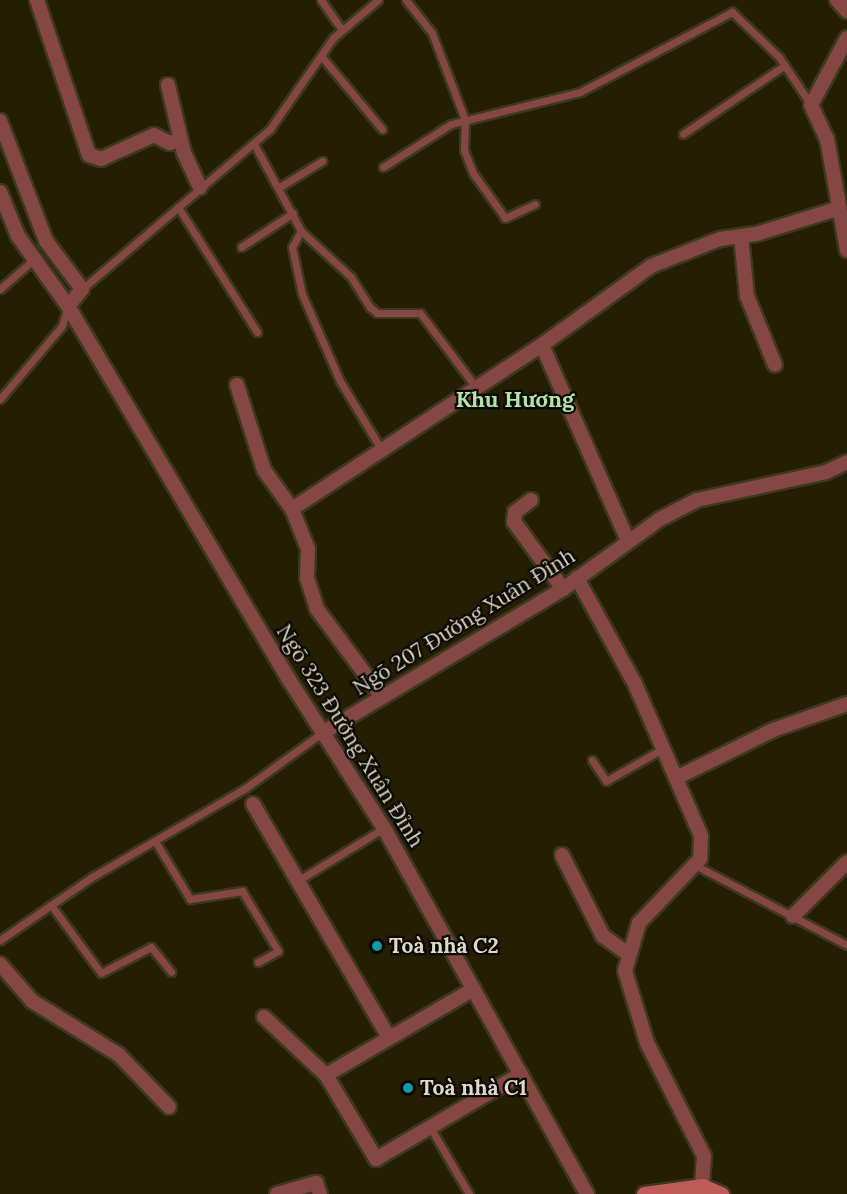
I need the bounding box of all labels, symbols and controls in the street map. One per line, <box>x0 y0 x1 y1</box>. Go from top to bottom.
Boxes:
district label: Khu Hương <box>456 387 574 413</box>
street label: Ngõ 207 Đường Xuân Đỉnh <box>348 543 580 701</box>
street label: Ngõ 323 Đường Xuân Đỉnh <box>271 620 429 852</box>
place label: Toà nhà C2 <box>389 933 499 959</box>
marker: Toà nhà C2 <box>370 939 384 953</box>
place label: Toà nhà C1 <box>420 1075 527 1101</box>
marker: Toà nhà C1 <box>401 1081 415 1095</box>

